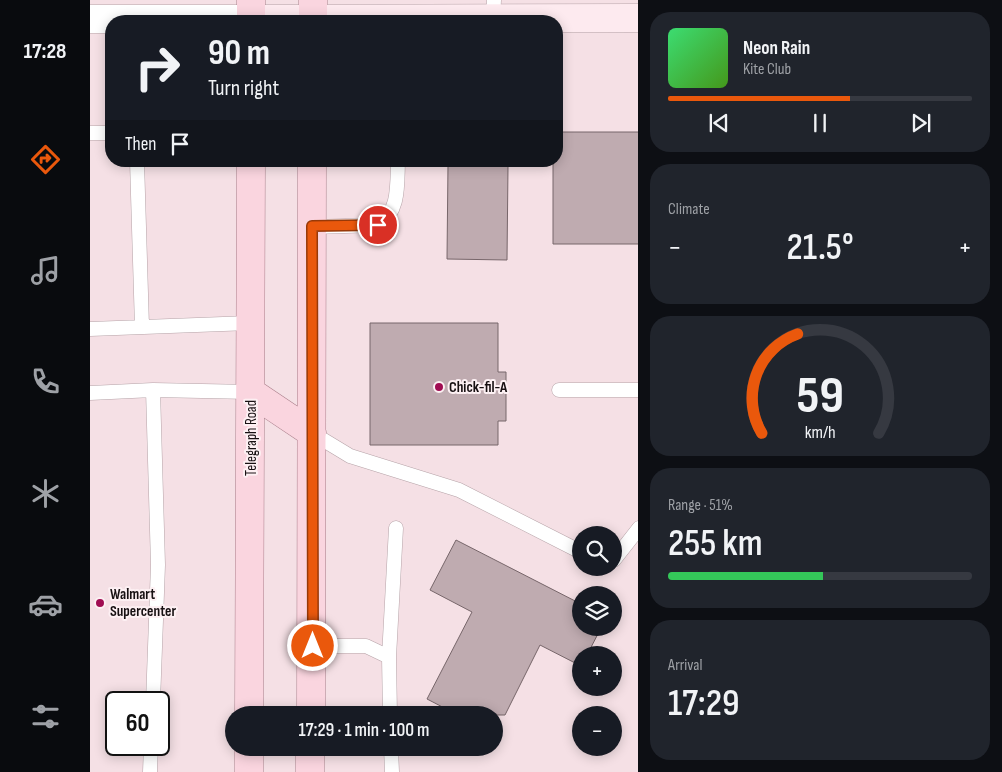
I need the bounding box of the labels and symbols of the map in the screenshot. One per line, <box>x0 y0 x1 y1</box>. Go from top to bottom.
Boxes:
pin <box>357 204 399 246</box>
place label: Chick-fil-A <box>449 378 508 397</box>
marker: Chick-fil-A <box>433 381 445 393</box>
street label: Telegraph Road <box>242 400 261 476</box>
place label: Walmart Supercenter <box>110 585 176 621</box>
marker: Walmart Supercenter <box>94 597 106 609</box>
position arrow <box>286 619 338 671</box>
speed limit sign: 60 <box>105 691 170 756</box>

